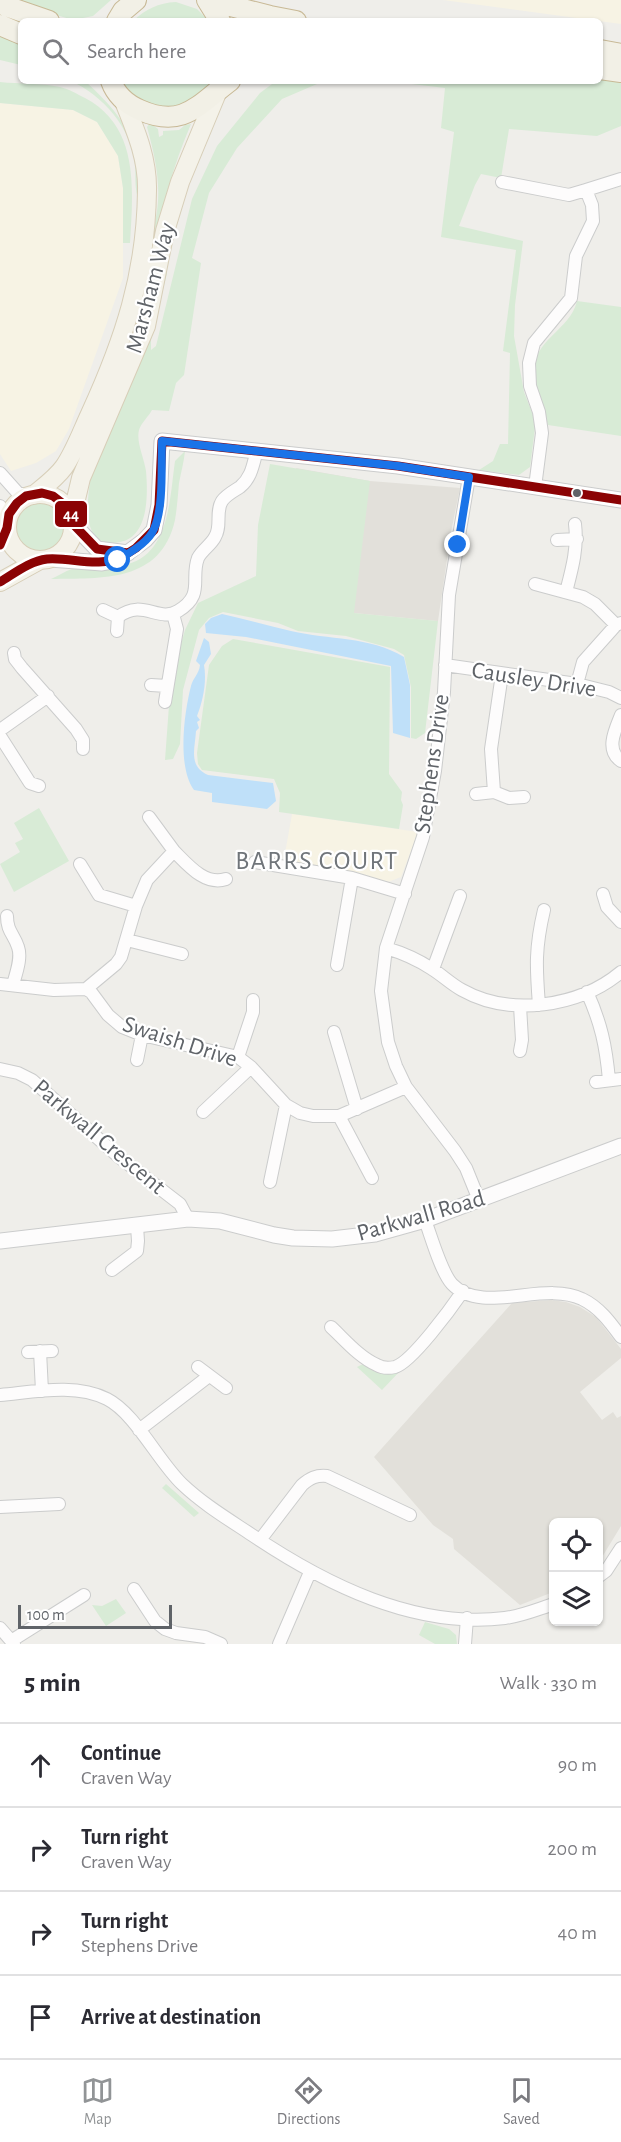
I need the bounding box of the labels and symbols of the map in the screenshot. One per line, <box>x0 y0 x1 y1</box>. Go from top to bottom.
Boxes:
street label: Marsham Way <box>122 220 180 356</box>
unlabelled marker <box>571 487 583 499</box>
line badge: 44 <box>54 500 88 528</box>
text: 44 <box>63 507 79 523</box>
route end <box>444 531 470 557</box>
route start <box>104 546 130 572</box>
street label: Causley Drive <box>470 658 598 702</box>
street label: Stephens Drive <box>410 693 454 835</box>
district label: BARRS COURT <box>235 848 399 874</box>
street label: Swaish Drive <box>120 1012 240 1072</box>
street label: Parkwall Crescent <box>28 1075 170 1199</box>
street label: Parkwall Road <box>354 1186 488 1246</box>
scale bar <box>18 1602 172 1630</box>

